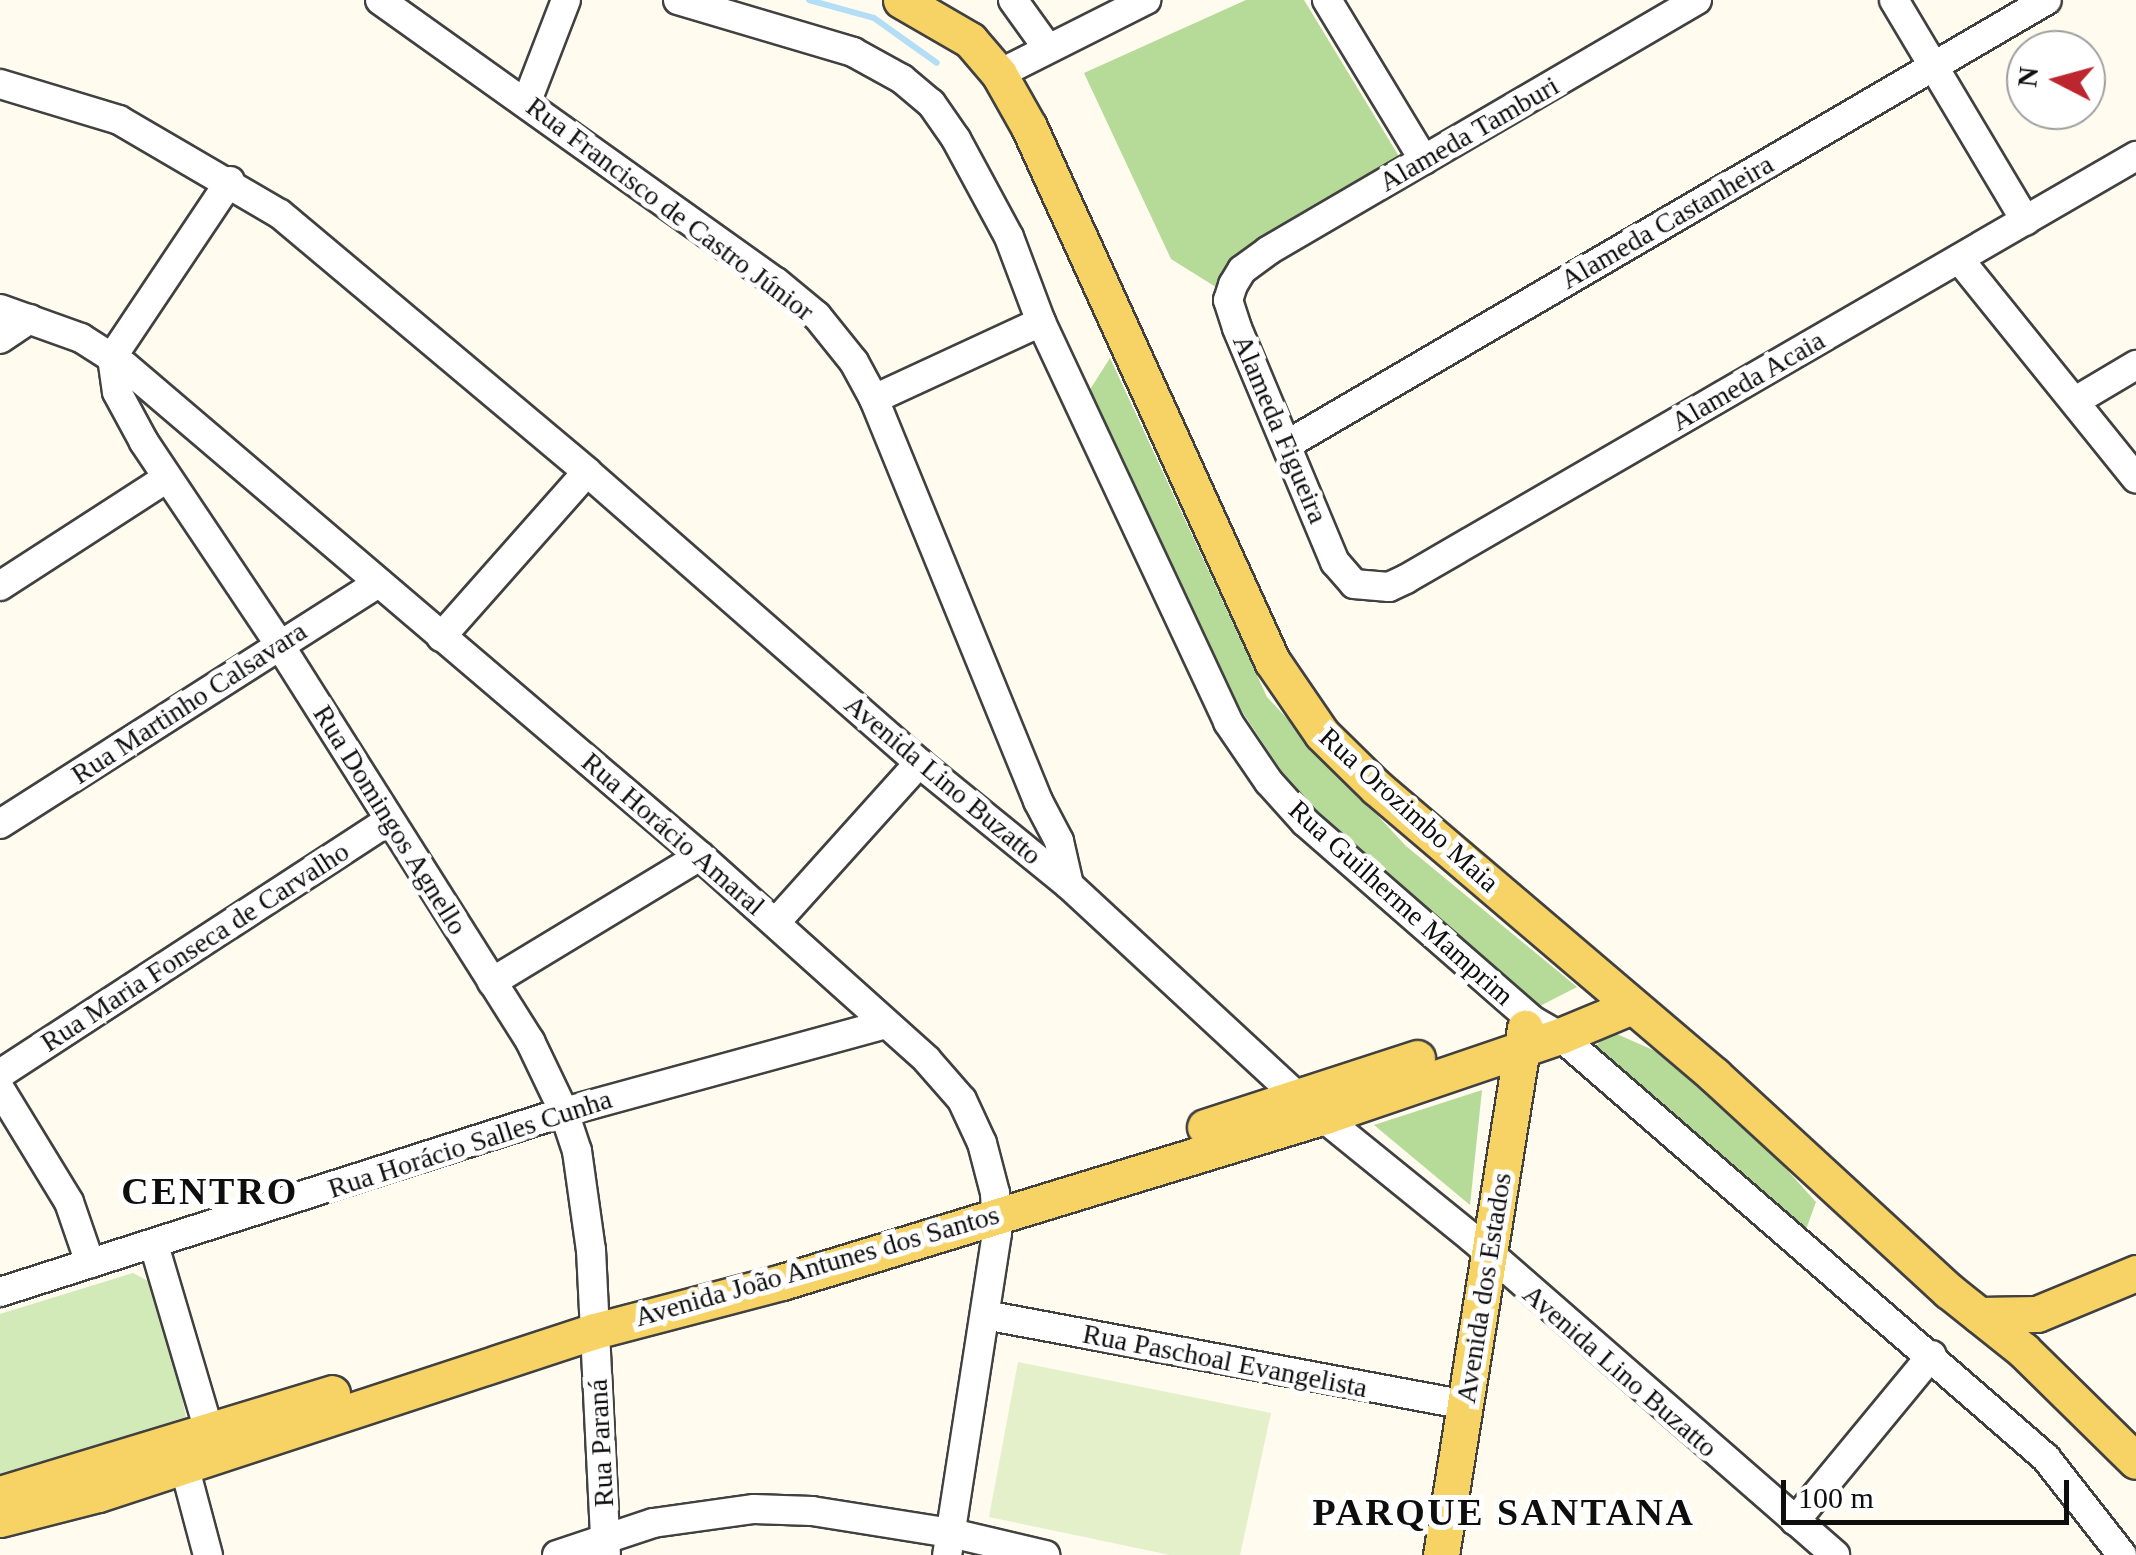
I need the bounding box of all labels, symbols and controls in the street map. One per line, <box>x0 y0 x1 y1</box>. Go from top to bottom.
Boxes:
north arrow <box>2006 30 2106 130</box>
text: N <box>2011 65 2044 89</box>
street label: Alameda Tamburi <box>1373 69 1565 199</box>
street label: Rua Francisco de Castro Júnior <box>520 90 820 328</box>
street label: Alameda Castanheira <box>1555 147 1779 297</box>
street label: Alameda Acaia <box>1665 323 1831 439</box>
street label: Alameda Figueira <box>1225 330 1335 528</box>
street label: Rua Martinho Calsavara <box>65 614 313 792</box>
street label: Avenida Lino Buzatto <box>838 688 1048 872</box>
street label: Rua Domingos Agnello <box>305 698 475 942</box>
street label: Rua Orozimbo Maia <box>1312 721 1506 899</box>
street label: Rua Horácio Amaral <box>574 745 772 923</box>
street label: Rua Guilherme Mamprim <box>1282 793 1520 1013</box>
street label: Rua Maria Fonseca de Carvalho <box>35 835 355 1059</box>
street label: Rua Horácio Salles Cunha <box>324 1082 616 1206</box>
district label: CENTRO <box>121 1169 299 1215</box>
street label: Avenida dos Estados <box>1449 1170 1519 1406</box>
street label: Avenida João Antunes dos Santos <box>630 1198 1004 1334</box>
street label: Avenida Lino Buzatto <box>1516 1277 1724 1465</box>
street label: Rua Paschoal Evangelista <box>1080 1317 1370 1405</box>
street label: Rua Paraná <box>581 1378 621 1508</box>
scale bar <box>1786 1460 2074 1522</box>
text: 100 m <box>1798 1481 1874 1514</box>
district label: PARQUE SANTANA <box>1313 1490 1695 1536</box>

